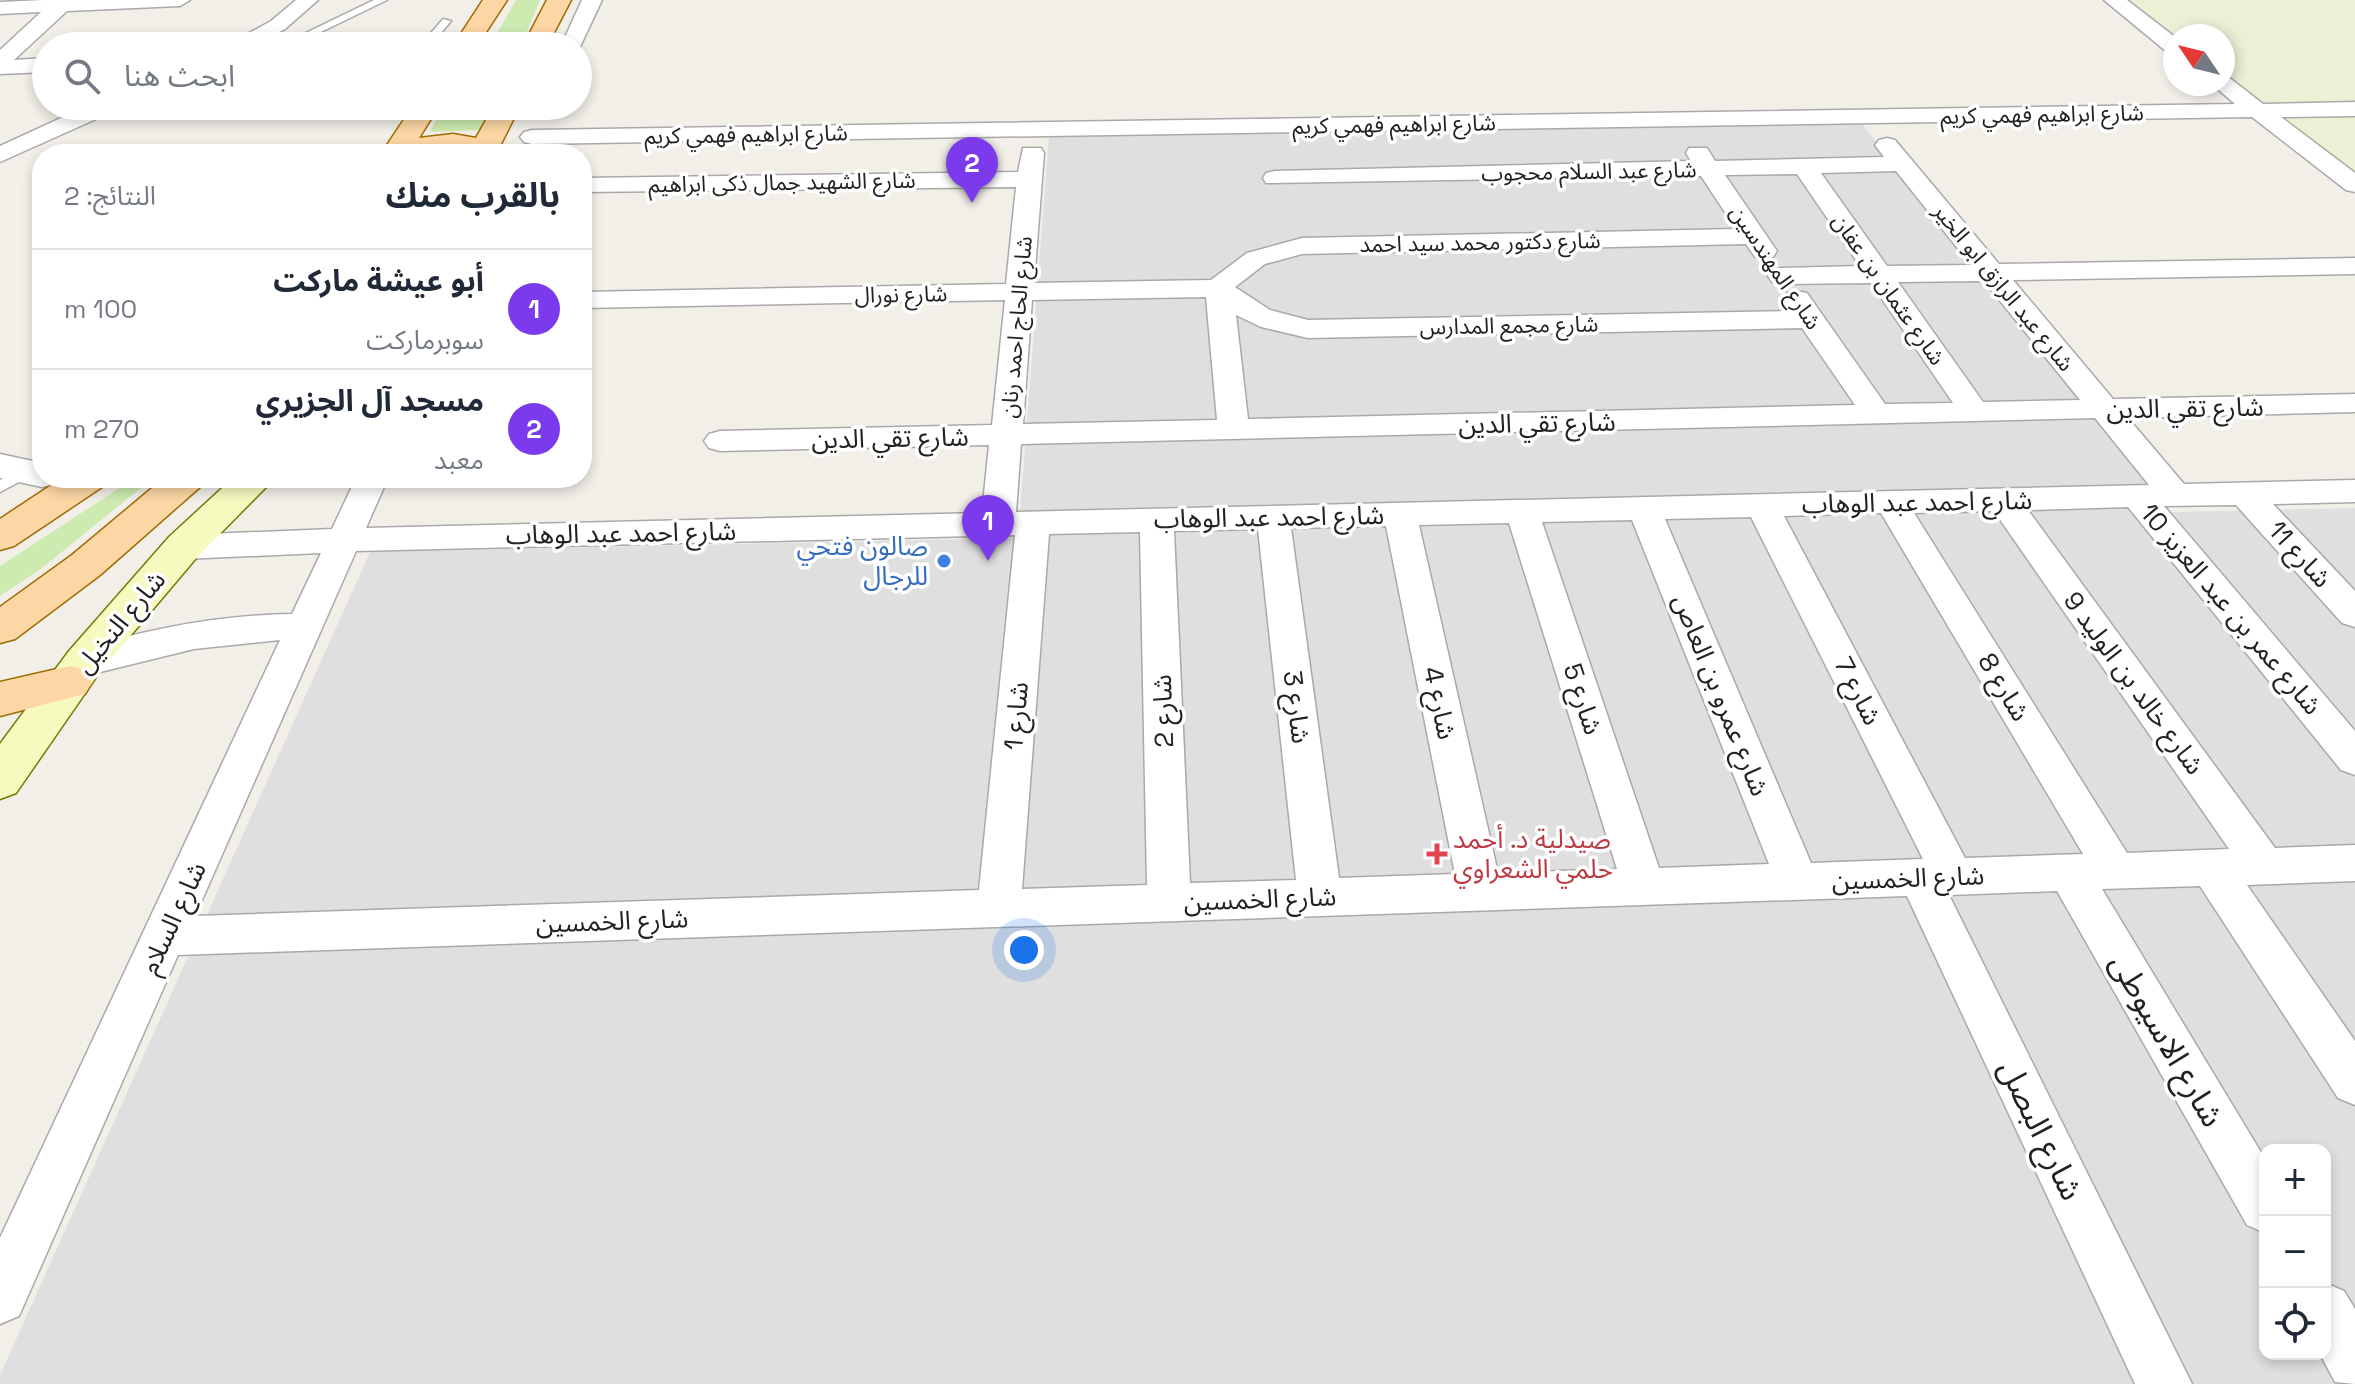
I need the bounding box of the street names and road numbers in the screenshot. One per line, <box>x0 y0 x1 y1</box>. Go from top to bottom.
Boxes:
street label: شارع ابراهيم فهمي كريم <box>1940 98 2144 133</box>
street label: شارع ابراهيم فهمي كريم <box>1292 108 1496 143</box>
street label: شارع ابراهيم فهمي كريم <box>644 118 848 153</box>
street label: شارع عبد السلام محجوب <box>1481 155 1697 190</box>
street label: شارع الشهيد جمال ذكى ابراهيم <box>648 166 916 201</box>
street label: شارع عبد الرازق ابو الخير <box>1925 197 2080 379</box>
street label: شارع المهندسين <box>1722 199 1828 336</box>
street label: شارع عثمان بن عفان <box>1824 208 1952 372</box>
street label: شارع دكتور محمد سيد احمد <box>1359 226 1601 261</box>
street label: شارع الحاج احمد رنان <box>994 235 1041 419</box>
street label: شارع نورال <box>854 279 948 312</box>
street label: شارع مجمع المدارس <box>1419 309 1599 344</box>
street label: شارع تقي الدين <box>2106 390 2264 429</box>
street label: شارع تقي الدين <box>1458 405 1616 444</box>
street label: شارع تقي الدين <box>811 420 969 459</box>
street label: شارع احمد عبد الوهاب <box>1801 483 2033 523</box>
street label: شارع عمر بن عبد العزيز 10 <box>2131 496 2329 723</box>
street label: شارع احمد عبد الوهاب <box>1153 498 1385 538</box>
street label: شارع 11 <box>2259 513 2339 596</box>
street label: شارع احمد عبد الوهاب <box>505 514 737 554</box>
street label: شارع النخيل <box>67 563 175 682</box>
street label: شارع خالد بن الوليد 9 <box>2054 585 2212 782</box>
street label: شارع عمرو بن العاص <box>1663 589 1777 802</box>
street label: شارع 8 <box>1969 647 2038 728</box>
street label: شارع 7 <box>1825 651 1889 732</box>
street label: شارع 5 <box>1554 659 1610 740</box>
street label: شارع 4 <box>1414 663 1464 743</box>
street label: شارع 3 <box>1274 669 1318 746</box>
street label: شارع 2 <box>1145 674 1183 748</box>
street label: شارع 1 <box>996 681 1038 752</box>
street label: شارع السلام <box>132 856 217 981</box>
street label: شارع الخمسين <box>1831 858 1985 900</box>
street label: شارع الخمسين <box>1183 879 1337 921</box>
street label: شارع الخمسين <box>535 901 689 943</box>
street label: شارع الاسيوطى <box>2098 946 2233 1136</box>
street label: شارع البصل <box>1986 1053 2092 1208</box>

